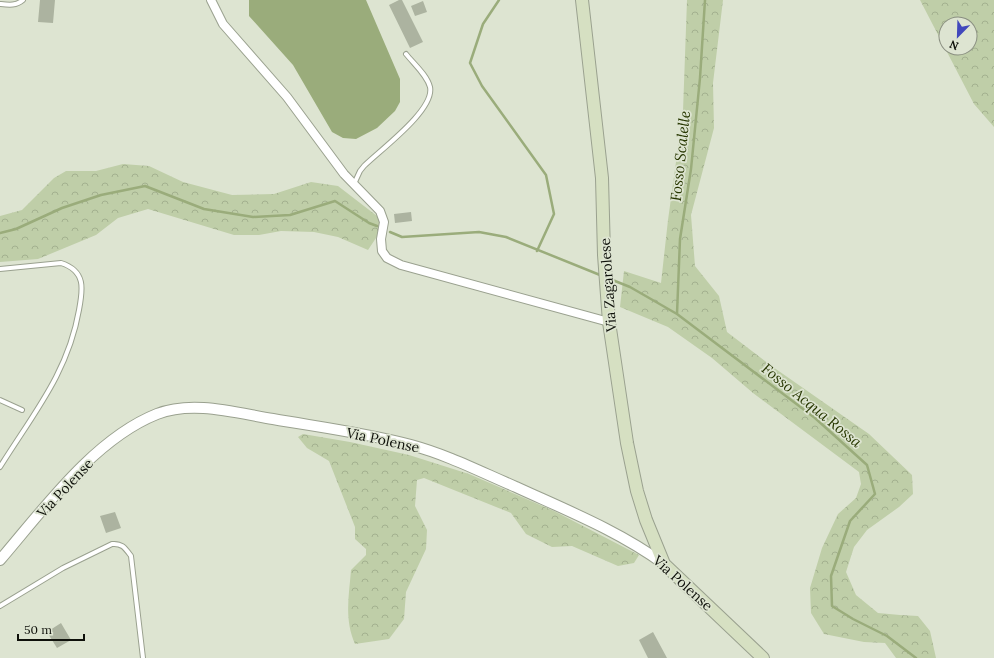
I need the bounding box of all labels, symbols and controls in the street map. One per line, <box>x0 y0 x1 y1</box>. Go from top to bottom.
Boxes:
north arrow <box>938 16 978 56</box>
text: N <box>947 37 961 53</box>
water label: Fosso Scalelle <box>666 110 694 202</box>
street label: Via Zagarolese <box>596 237 620 334</box>
water label: Fosso Acqua Rossa <box>758 359 867 452</box>
street label: Via Polense <box>344 423 422 457</box>
street label: Via Polense <box>32 454 97 522</box>
street label: Via Polense <box>649 551 717 615</box>
scale bar <box>18 616 84 642</box>
text: 50 m <box>24 622 52 637</box>

